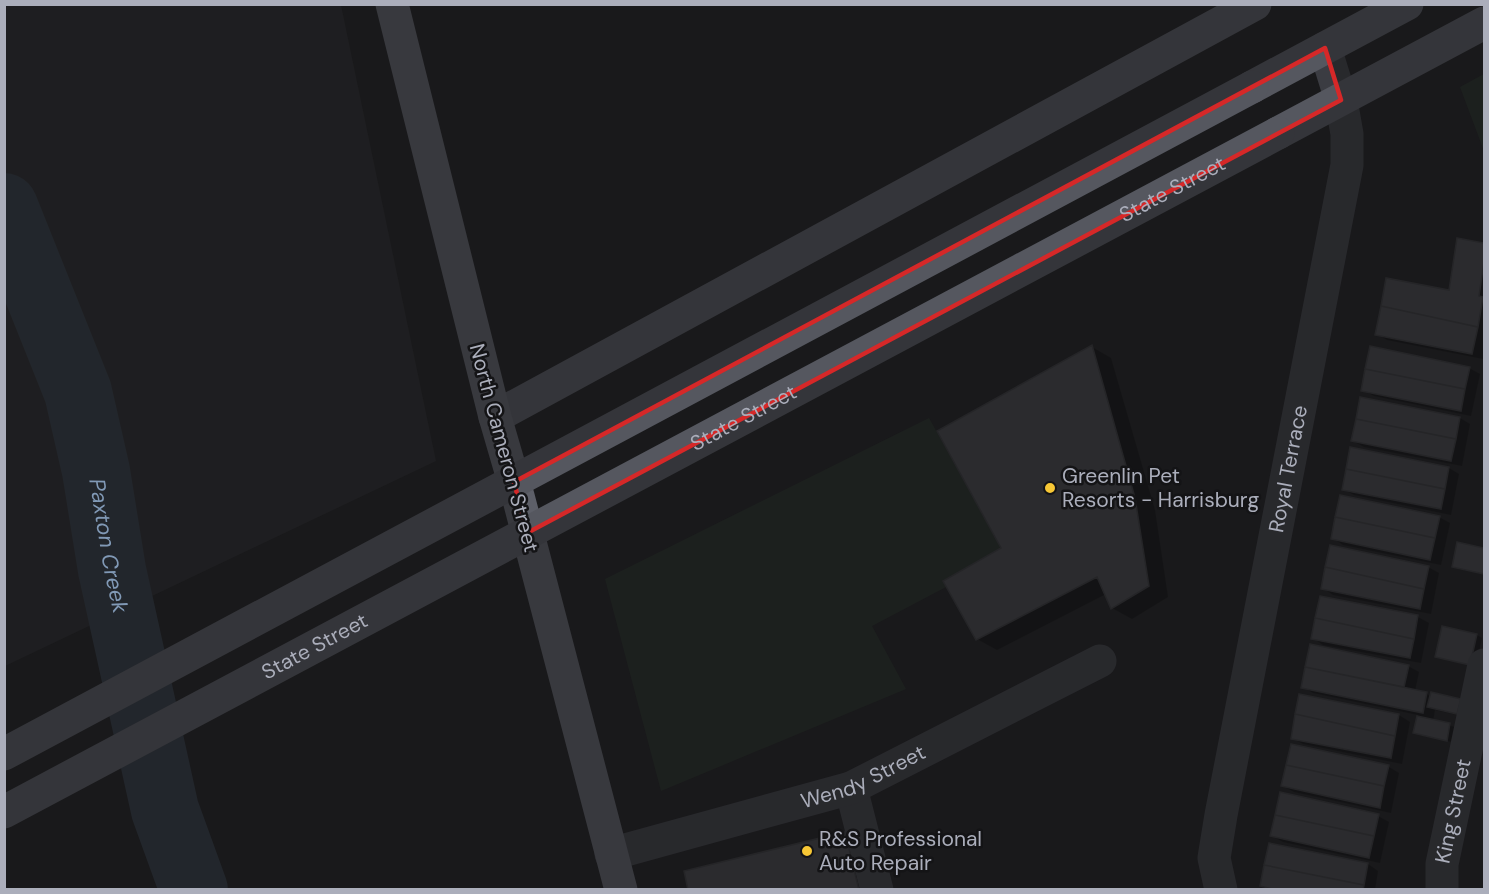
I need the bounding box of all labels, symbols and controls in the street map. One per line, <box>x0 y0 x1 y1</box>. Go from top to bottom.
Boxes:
street label: State Street <box>1114 150 1230 229</box>
street label: North Cameron Street <box>463 341 545 555</box>
street label: State Street <box>685 378 802 458</box>
street label: Royal Terrace <box>1262 403 1314 535</box>
place label: Greenlin Pet Resorts - Harrisburg <box>1062 462 1259 514</box>
water label: Paxton Creek <box>82 476 135 616</box>
marker: Greenlin Pet Resorts - Harrisburg <box>1043 481 1057 495</box>
street label: State Street <box>257 607 373 686</box>
street label: Wendy Street <box>798 738 930 815</box>
street label: King Street <box>1428 756 1478 866</box>
place label: R&S Professional Auto Repair <box>819 825 982 877</box>
marker: R&S Professional Auto Repair <box>800 844 814 858</box>

